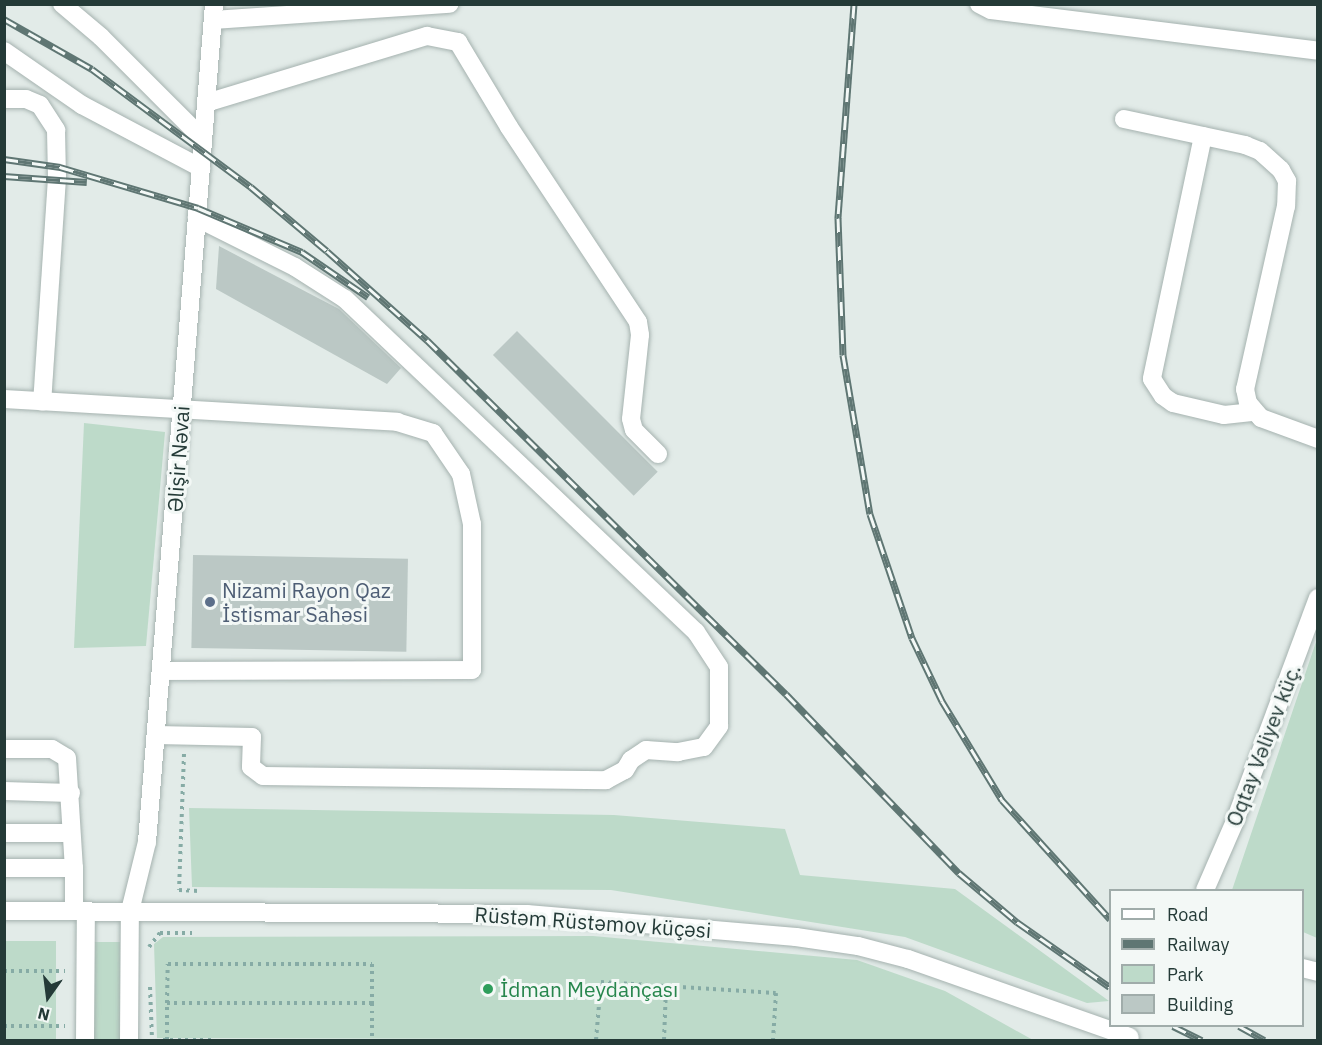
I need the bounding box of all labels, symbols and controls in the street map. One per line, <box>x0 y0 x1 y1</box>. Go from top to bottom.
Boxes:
street label: Əlişir Nəvai <box>162 405 194 513</box>
place label: Nizami Rayon Qaz İstismar Sahəsi <box>222 577 391 627</box>
marker: Nizami Rayon Qaz İstismar Sahəsi <box>203 595 217 609</box>
street label: Oqtay Vəliyev küç. <box>1220 660 1306 830</box>
legend <box>1109 889 1304 1027</box>
street label: Rüstəm Rüstəmov küçəsi <box>474 901 712 943</box>
text: Road <box>1167 903 1208 926</box>
text: Railway <box>1167 933 1229 956</box>
text: Park <box>1167 963 1203 986</box>
north arrow <box>18 967 78 1027</box>
place label: İdman Meydançası <box>500 976 678 1002</box>
marker: İdman Meydançası <box>481 982 495 996</box>
text: Building <box>1167 993 1233 1016</box>
text: N <box>36 1003 52 1026</box>

